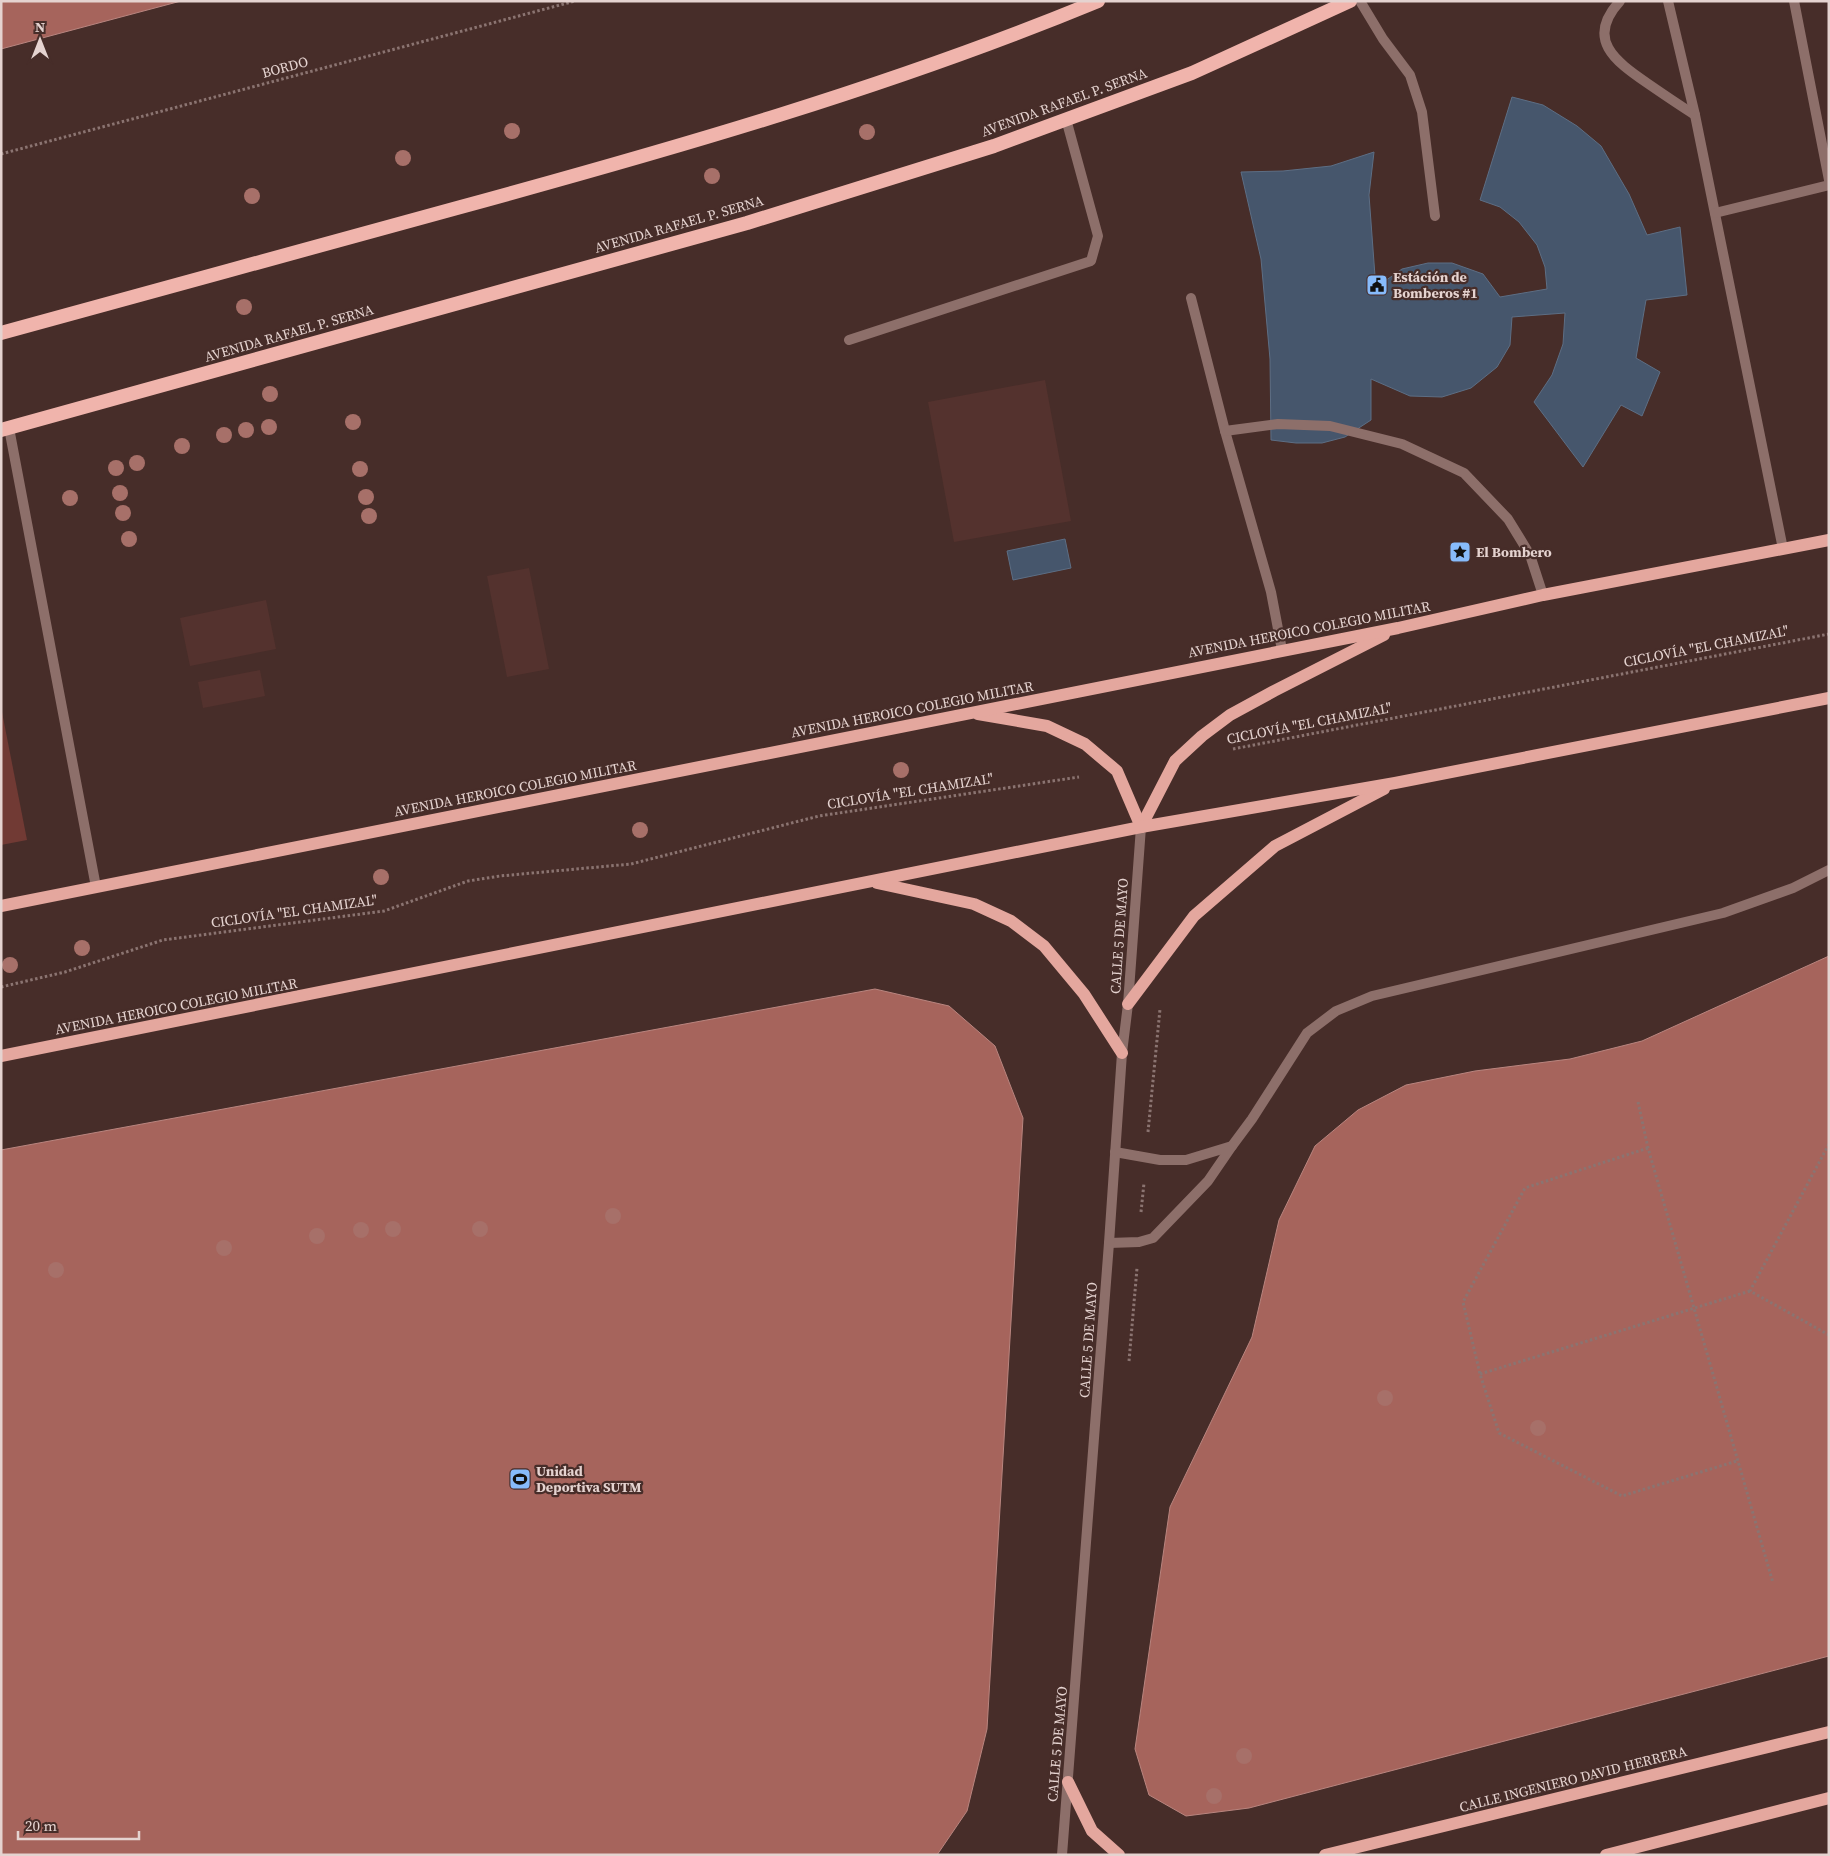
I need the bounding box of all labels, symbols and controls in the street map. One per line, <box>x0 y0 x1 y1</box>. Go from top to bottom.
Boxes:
north arrow <box>15 15 65 65</box>
text: N <box>35 17 45 37</box>
street label: BORDO <box>260 51 311 83</box>
street label: AVENIDA RAFAEL P. SERNA <box>978 62 1150 141</box>
street label: AVENIDA RAFAEL P. SERNA <box>592 190 767 258</box>
place label: Estáción de Bomberos #1 <box>1393 267 1478 303</box>
public building icon: Estáción de Bomberos #1 <box>1365 273 1389 297</box>
street label: AVENIDA RAFAEL P. SERNA <box>202 299 377 367</box>
place icon: El Bombero <box>1448 540 1472 564</box>
place label: El Bombero <box>1476 542 1552 562</box>
street label: AVENIDA HEROICO COLEGIO MILITAR <box>1186 596 1432 662</box>
street label: CICLOVÍA "EL CHAMIZAL" <box>1622 620 1790 672</box>
street label: AVENIDA HEROICO COLEGIO MILITAR <box>789 676 1035 742</box>
street label: CICLOVÍA "EL CHAMIZAL" <box>1225 697 1393 749</box>
street label: AVENIDA HEROICO COLEGIO MILITAR <box>392 755 638 821</box>
street label: CICLOVÍA "EL CHAMIZAL" <box>826 768 994 814</box>
street label: CALLE 5 DE MAYO <box>1105 877 1133 995</box>
street label: CICLOVÍA "EL CHAMIZAL" <box>210 889 378 933</box>
street label: AVENIDA HEROICO COLEGIO MILITAR <box>53 973 299 1039</box>
street label: CALLE 5 DE MAYO <box>1074 1281 1102 1399</box>
place label: Unidad Deportiva SUTM <box>536 1461 642 1497</box>
sports icon: Unidad Deportiva SUTM <box>508 1467 532 1491</box>
street label: CALLE 5 DE MAYO <box>1042 1685 1072 1803</box>
street label: CALLE INGENIERO DAVID HERRERA <box>1457 1741 1690 1817</box>
scale bar <box>18 1808 139 1840</box>
text: 20 m <box>25 1815 57 1836</box>

